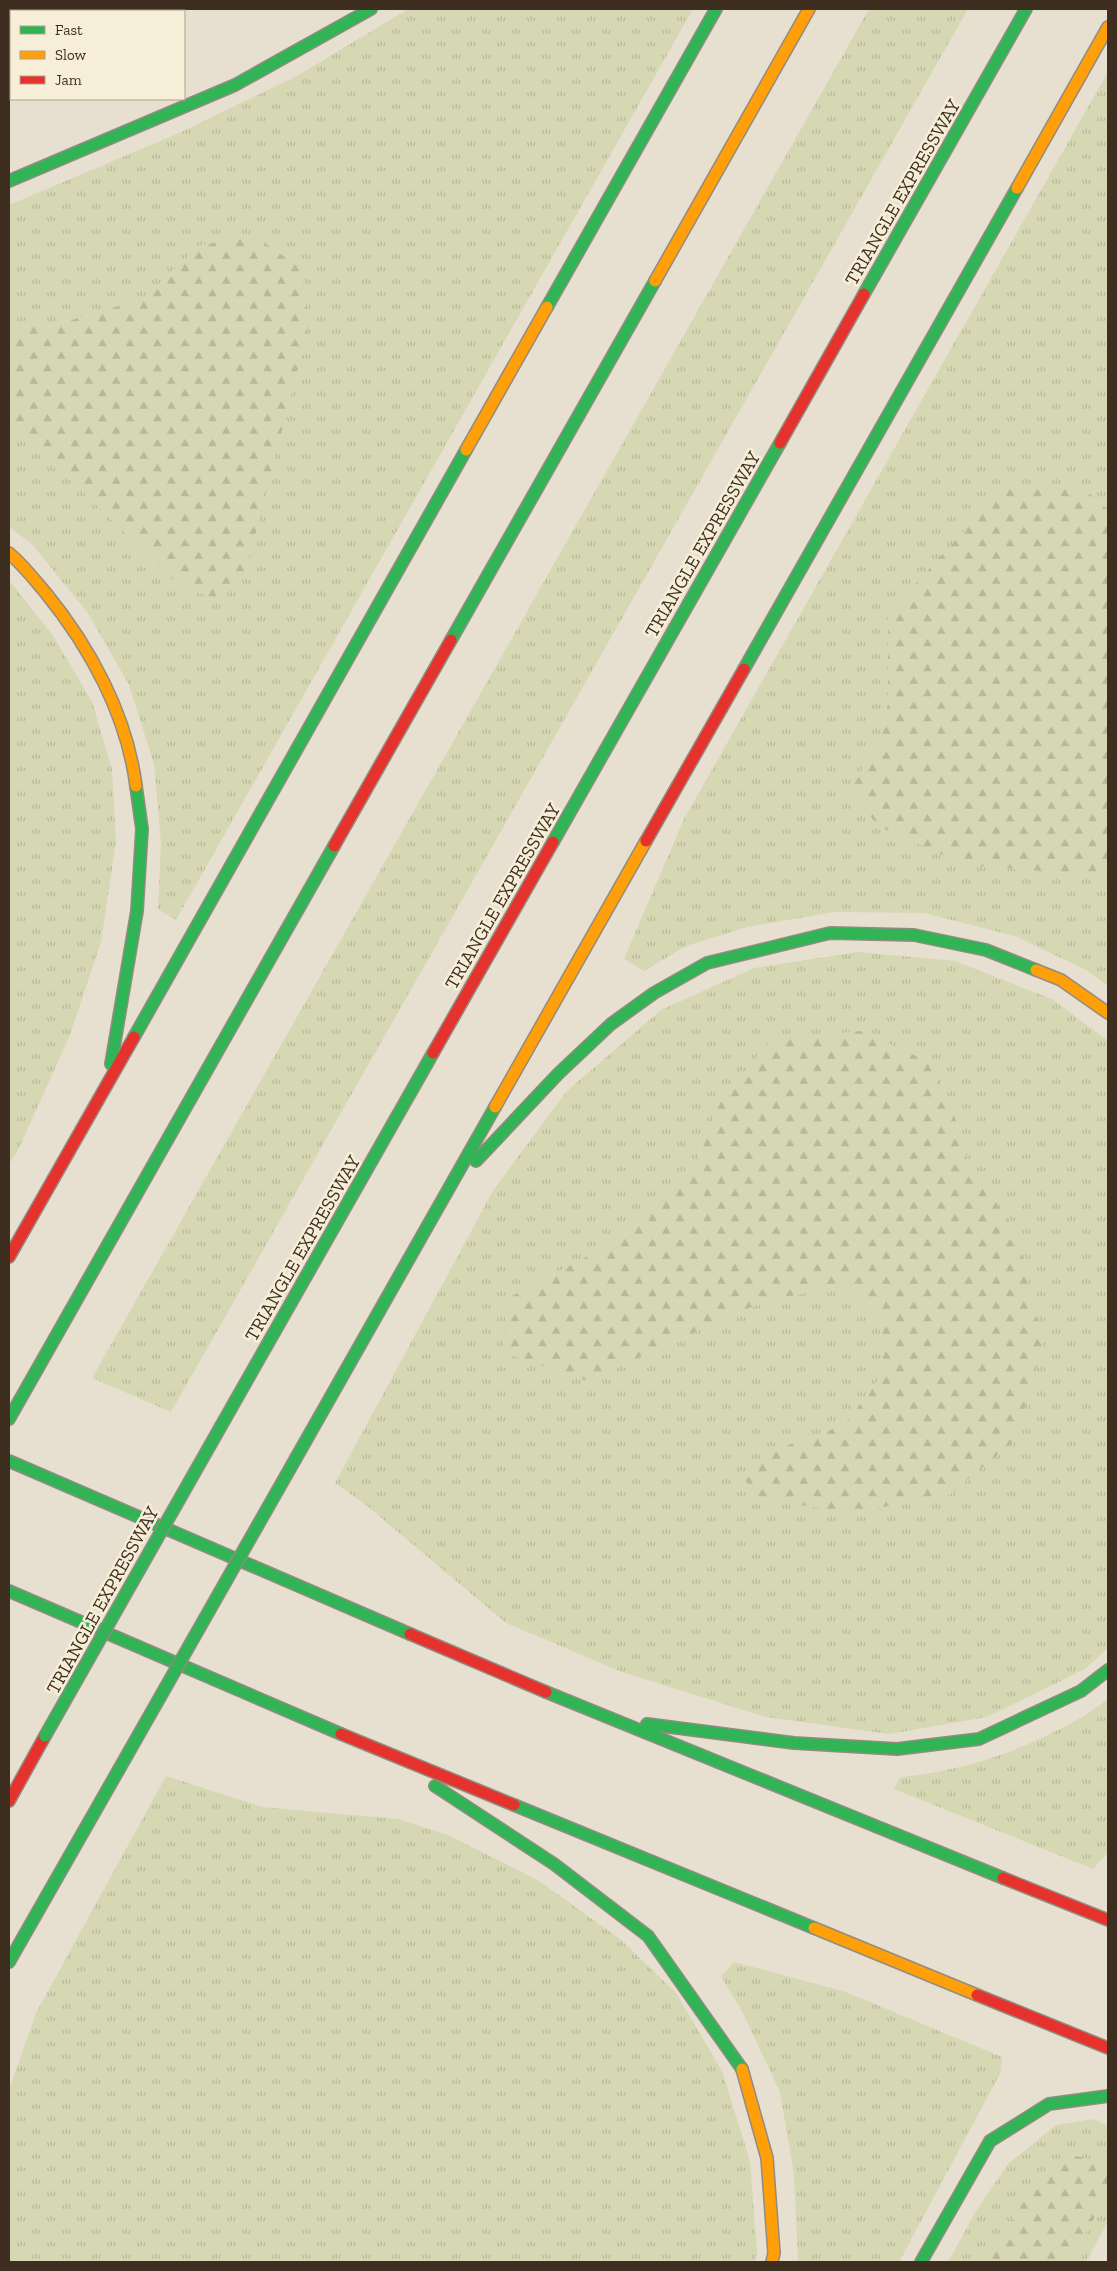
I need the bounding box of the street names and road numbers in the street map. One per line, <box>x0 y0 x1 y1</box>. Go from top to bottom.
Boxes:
street label: TRIANGLE EXPRESSWAY <box>840 95 965 289</box>
street label: TRIANGLE EXPRESSWAY <box>640 447 765 641</box>
street label: TRIANGLE EXPRESSWAY <box>440 799 565 993</box>
street label: TRIANGLE EXPRESSWAY <box>240 1151 365 1345</box>
street label: TRIANGLE EXPRESSWAY <box>41 1502 164 1698</box>

